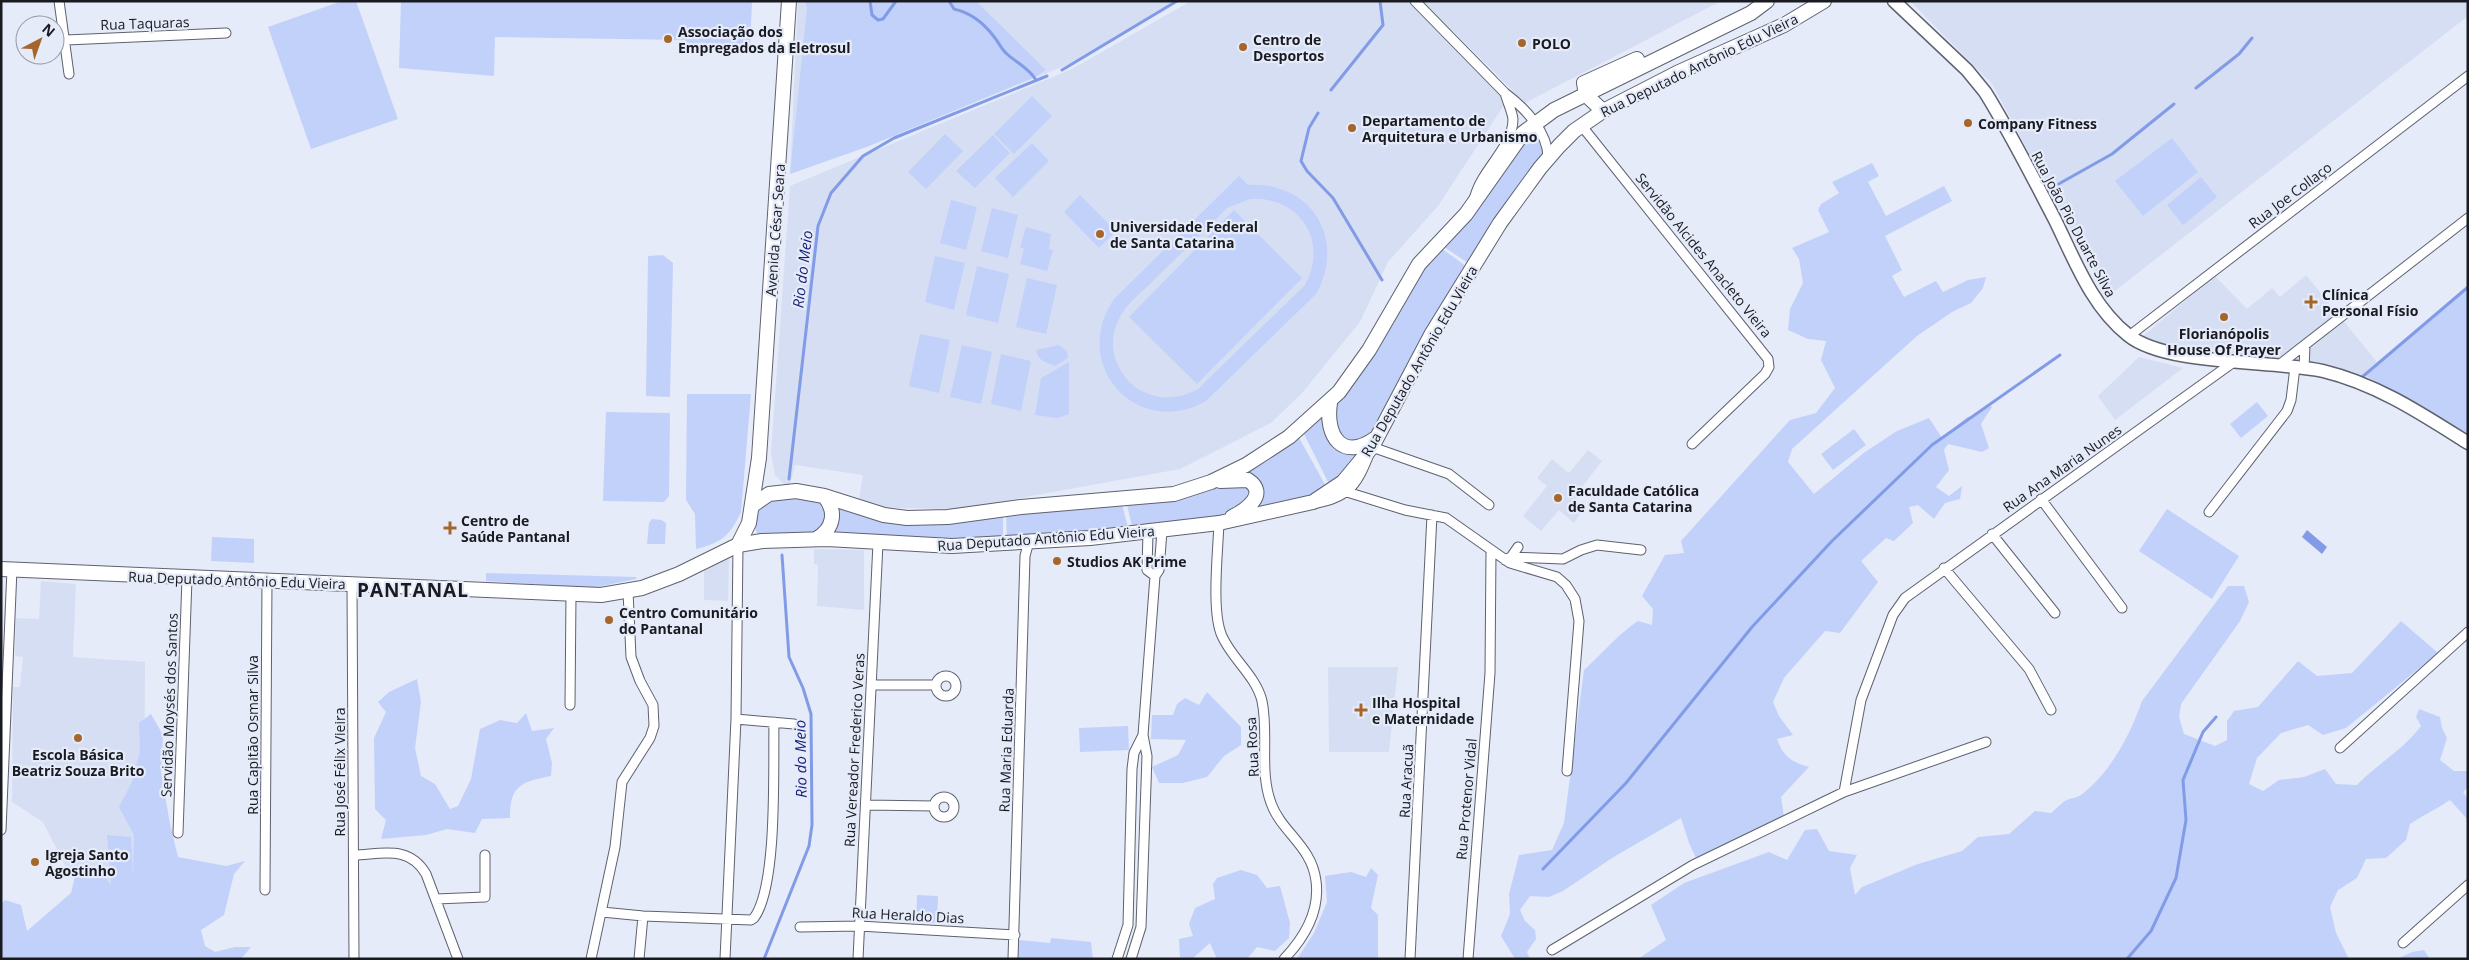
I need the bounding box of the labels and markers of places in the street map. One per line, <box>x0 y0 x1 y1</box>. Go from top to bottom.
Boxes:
place label: Associação dos Empregados da Eletrosul <box>678 22 850 57</box>
place label: Centro de Desportos <box>1253 30 1324 65</box>
marker: Associação dos Empregados da Eletrosul <box>662 33 674 45</box>
place label: POLO <box>1532 34 1571 53</box>
marker: POLO <box>1516 37 1528 49</box>
marker: Centro de Desportos <box>1237 41 1249 53</box>
place label: Departamento de Arquitetura e Urbanismo <box>1362 111 1538 146</box>
place label: Company Fitness <box>1978 114 2097 133</box>
marker: Company Fitness <box>1962 117 1974 129</box>
marker: Departamento de Arquitetura e Urbanismo <box>1346 122 1358 134</box>
place label: Universidade Federal de Santa Catarina <box>1110 217 1258 252</box>
marker: Universidade Federal de Santa Catarina <box>1094 228 1106 240</box>
place label: Clínica Personal Físio <box>2322 285 2419 320</box>
marker: Clínica Personal Físio <box>2304 295 2318 309</box>
marker: Florianópolis House Of Prayer <box>2218 311 2230 323</box>
place label: Florianópolis House Of Prayer <box>2167 324 2282 359</box>
place label: Faculdade Católica de Santa Catarina <box>1568 481 1699 516</box>
marker: Faculdade Católica de Santa Catarina <box>1552 492 1564 504</box>
place label: Centro de Saúde Pantanal <box>461 511 570 546</box>
marker: Centro de Saúde Pantanal <box>443 521 457 535</box>
place label: Studios AK Prime <box>1067 552 1186 571</box>
marker: Studios AK Prime <box>1051 555 1063 567</box>
place label: Centro Comunitário do Pantanal <box>619 603 758 638</box>
marker: Centro Comunitário do Pantanal <box>603 614 615 626</box>
place label: Ilha Hospital e Maternidade <box>1372 693 1474 728</box>
marker: Ilha Hospital e Maternidade <box>1354 703 1368 717</box>
marker: Escola Básica Beatriz Souza Brito <box>72 732 84 744</box>
place label: Escola Básica Beatriz Souza Brito <box>12 745 145 780</box>
place label: Igreja Santo Agostinho <box>45 845 129 880</box>
marker: Igreja Santo Agostinho <box>29 856 41 868</box>

